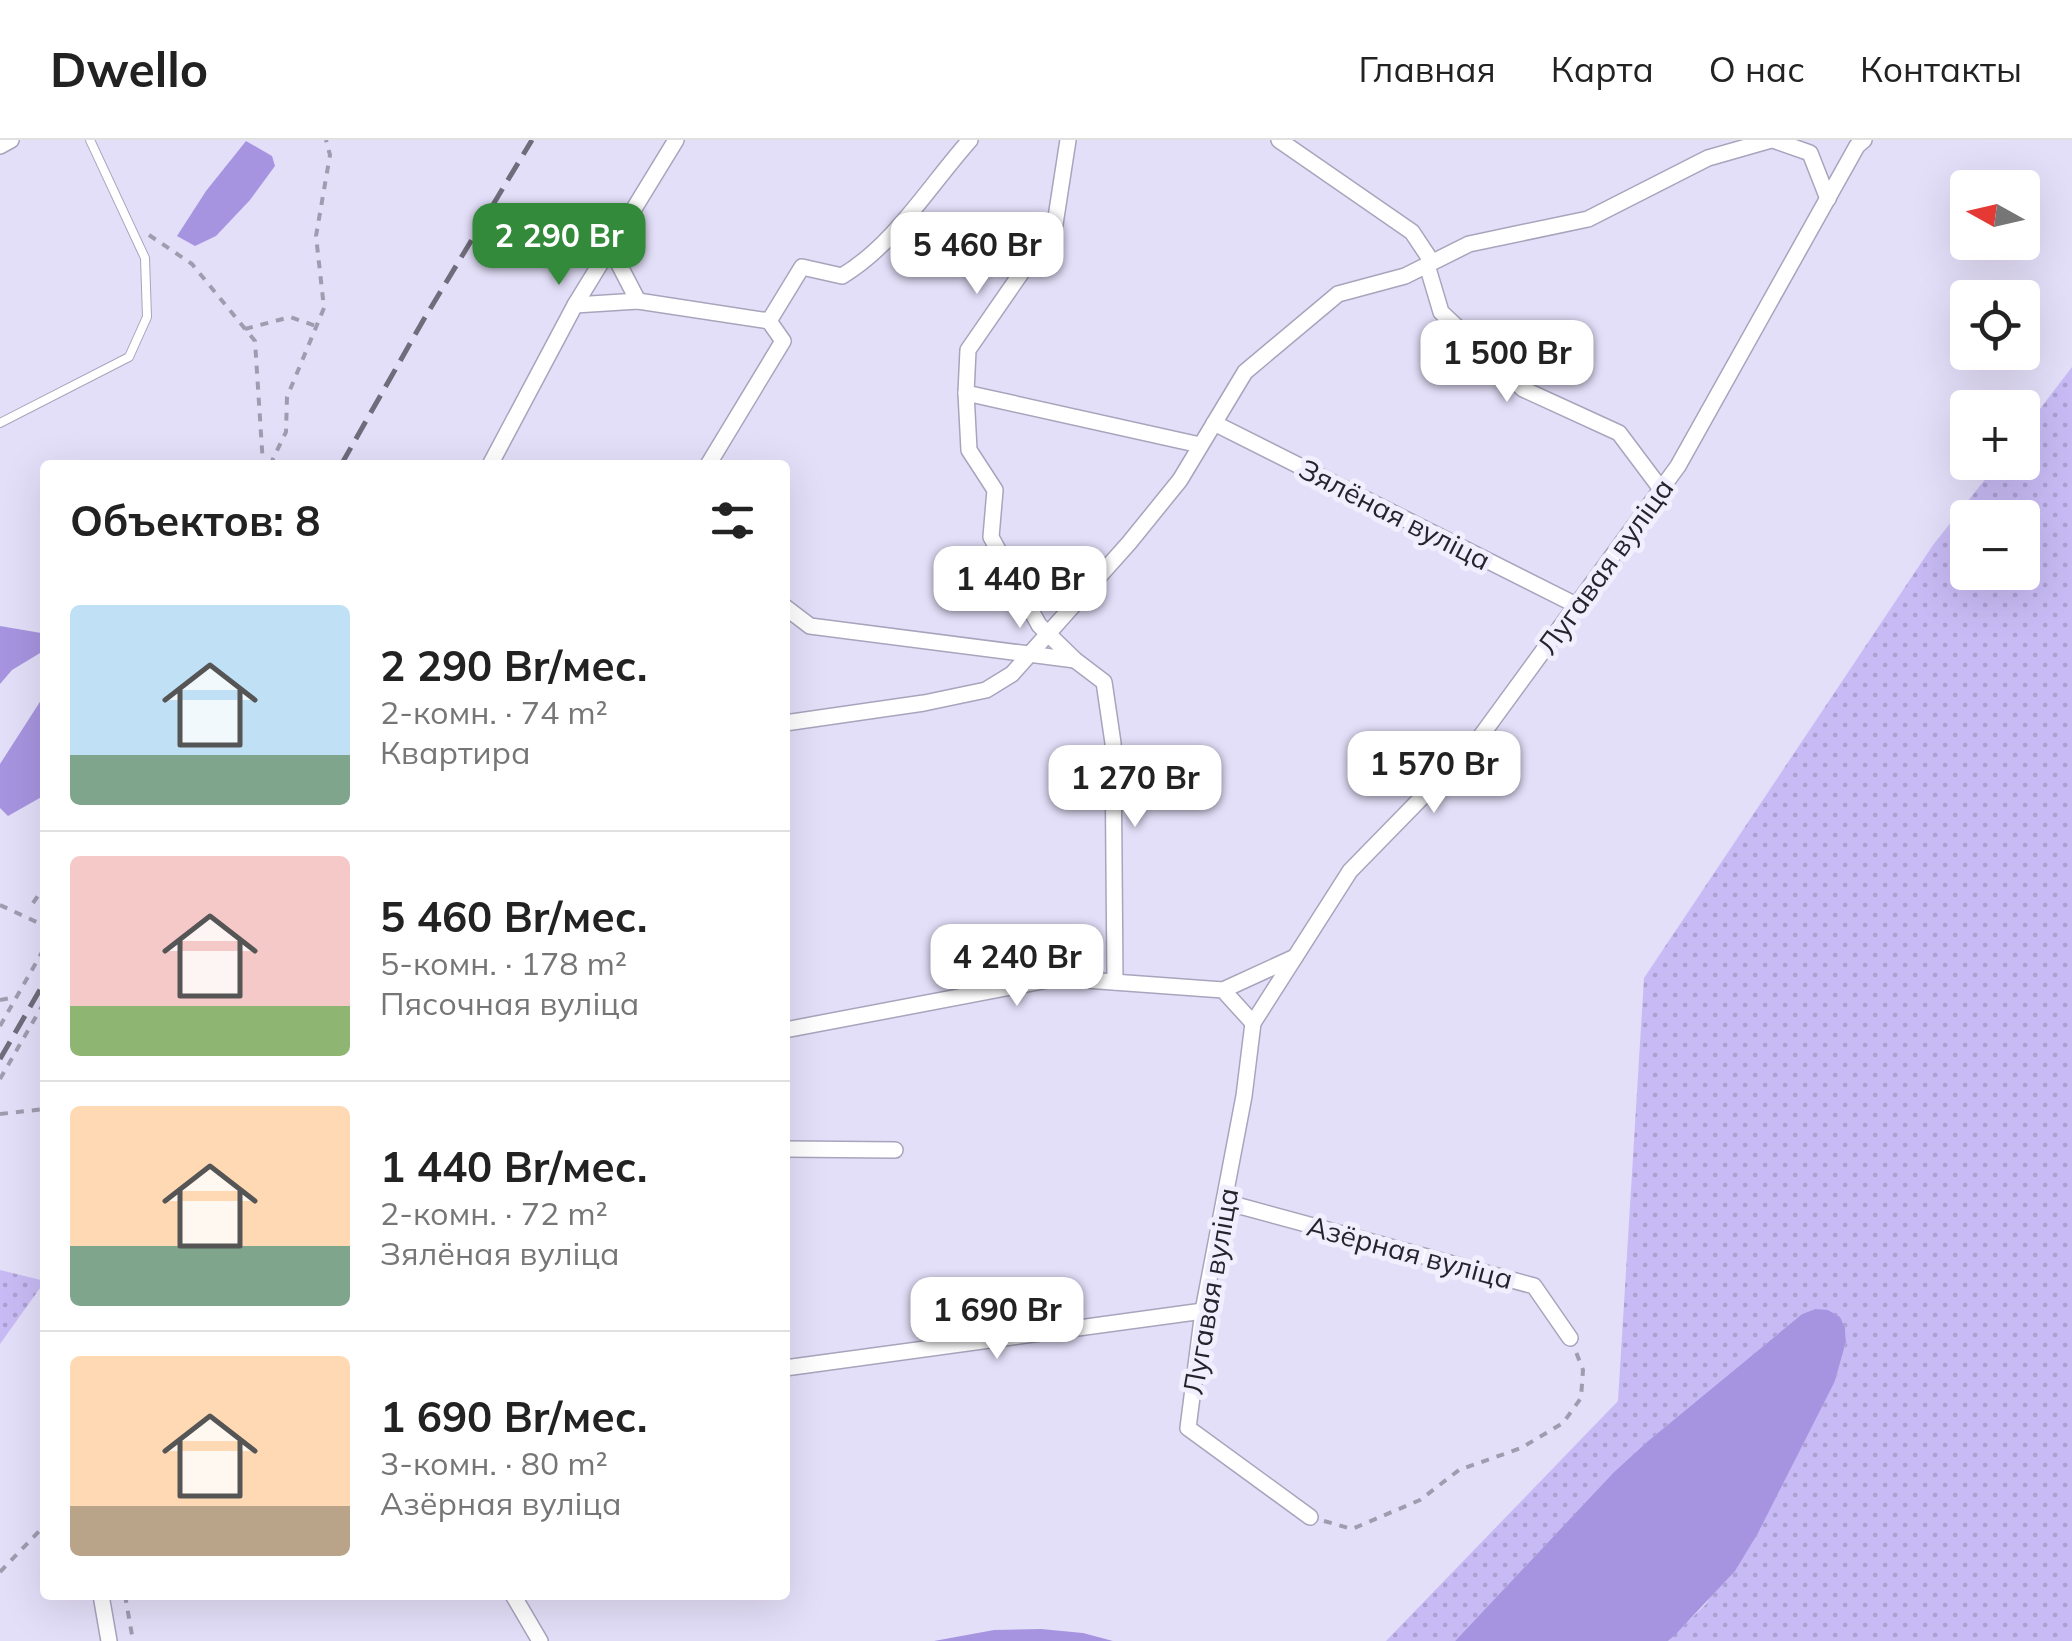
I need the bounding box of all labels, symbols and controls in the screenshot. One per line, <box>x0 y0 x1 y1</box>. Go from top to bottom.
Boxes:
text: Dwello <box>50 39 208 99</box>
text: Главная <box>1358 47 1496 91</box>
text: Карта <box>1551 47 1654 91</box>
text: О нас <box>1709 47 1805 91</box>
text: Контакты <box>1860 47 2022 91</box>
north arrow <box>1950 170 2040 260</box>
map controls <box>1950 170 2040 590</box>
pin: 2 290 Br <box>456 203 662 288</box>
pin: 5 460 Br <box>874 212 1080 297</box>
text: 2 290 Br <box>495 215 624 255</box>
text: 5 460 Br <box>913 224 1042 264</box>
button: locate <box>1950 280 2040 370</box>
pin: 1 500 Br <box>1404 320 1610 405</box>
text: 1 500 Br <box>1443 332 1572 372</box>
button: + <box>1950 390 2040 480</box>
street label: Зялёная вуліца <box>1294 451 1496 577</box>
street label: Лугавая вуліца <box>1529 471 1681 661</box>
icon: filters <box>705 493 760 548</box>
text: Объектов: 8 <box>70 494 320 547</box>
button: − <box>1950 500 2040 590</box>
pin: 1 440 Br <box>917 546 1123 631</box>
text: 1 440 Br <box>956 558 1085 598</box>
text: 2 290 Br/мес. <box>380 639 647 692</box>
icon: home <box>150 645 270 765</box>
text: 2-комн. · 74 m² <box>380 692 608 732</box>
pin: 1 570 Br <box>1331 731 1537 816</box>
text: Квартира <box>380 732 531 772</box>
text: 1 570 Br <box>1370 743 1499 783</box>
pin: 1 270 Br <box>1032 745 1238 830</box>
text: 1 270 Br <box>1071 757 1200 797</box>
text: 5 460 Br/мес. <box>380 890 647 943</box>
icon: home <box>150 896 270 1016</box>
pin: 4 240 Br <box>914 924 1120 1009</box>
text: 4 240 Br <box>953 936 1082 976</box>
text: 5-комн. · 178 m² <box>380 943 627 983</box>
text: Пясочная вуліца <box>380 983 639 1023</box>
text: 1 440 Br/мес. <box>380 1140 647 1193</box>
icon: home <box>150 1146 270 1266</box>
street label: Лугавая вуліца <box>1175 1185 1245 1397</box>
text: 2-комн. · 72 m² <box>380 1193 608 1233</box>
street label: Азёрная вуліца <box>1303 1208 1517 1296</box>
text: Зялёная вуліца <box>380 1233 620 1273</box>
pin: 1 690 Br <box>894 1277 1100 1362</box>
text: 1 690 Br <box>933 1289 1062 1329</box>
text: 1 690 Br/мес. <box>380 1390 647 1443</box>
icon: home <box>150 1396 270 1516</box>
text: 3-комн. · 80 m² <box>380 1443 608 1483</box>
text: Азёрная вуліца <box>380 1483 622 1523</box>

